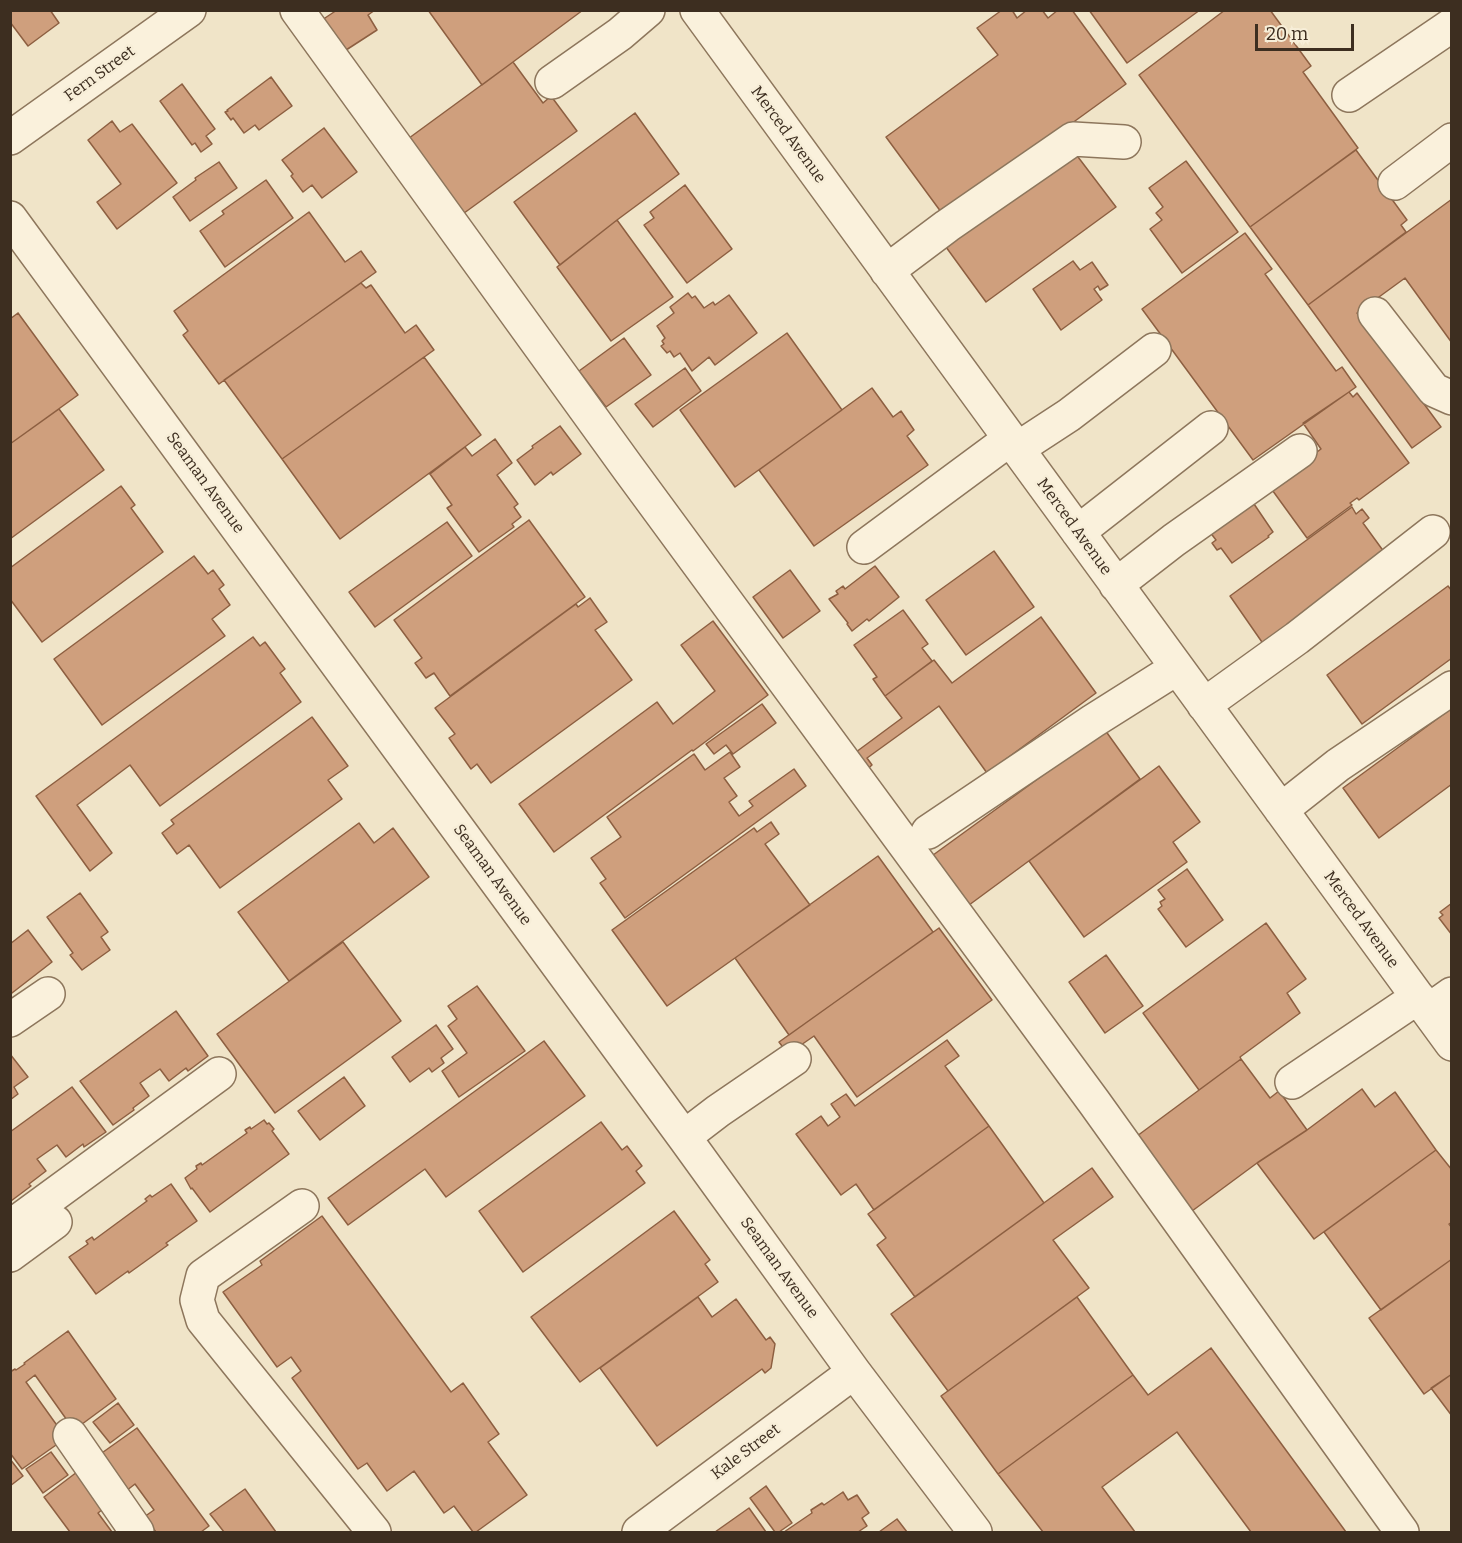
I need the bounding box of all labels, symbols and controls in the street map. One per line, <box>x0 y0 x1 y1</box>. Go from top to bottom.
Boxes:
scale bar <box>1258 12 1357 50</box>
text: 20 m <box>1266 23 1308 45</box>
street label: Fern Street <box>61 42 139 106</box>
street label: Merced Avenue <box>746 83 830 187</box>
street label: Seaman Avenue <box>162 429 248 537</box>
street label: Merced Avenue <box>1032 475 1116 579</box>
street label: Seaman Avenue <box>449 821 535 929</box>
street label: Merced Avenue <box>1319 868 1403 972</box>
street label: Seaman Avenue <box>736 1214 822 1322</box>
street label: Kale Street <box>708 1420 784 1484</box>

